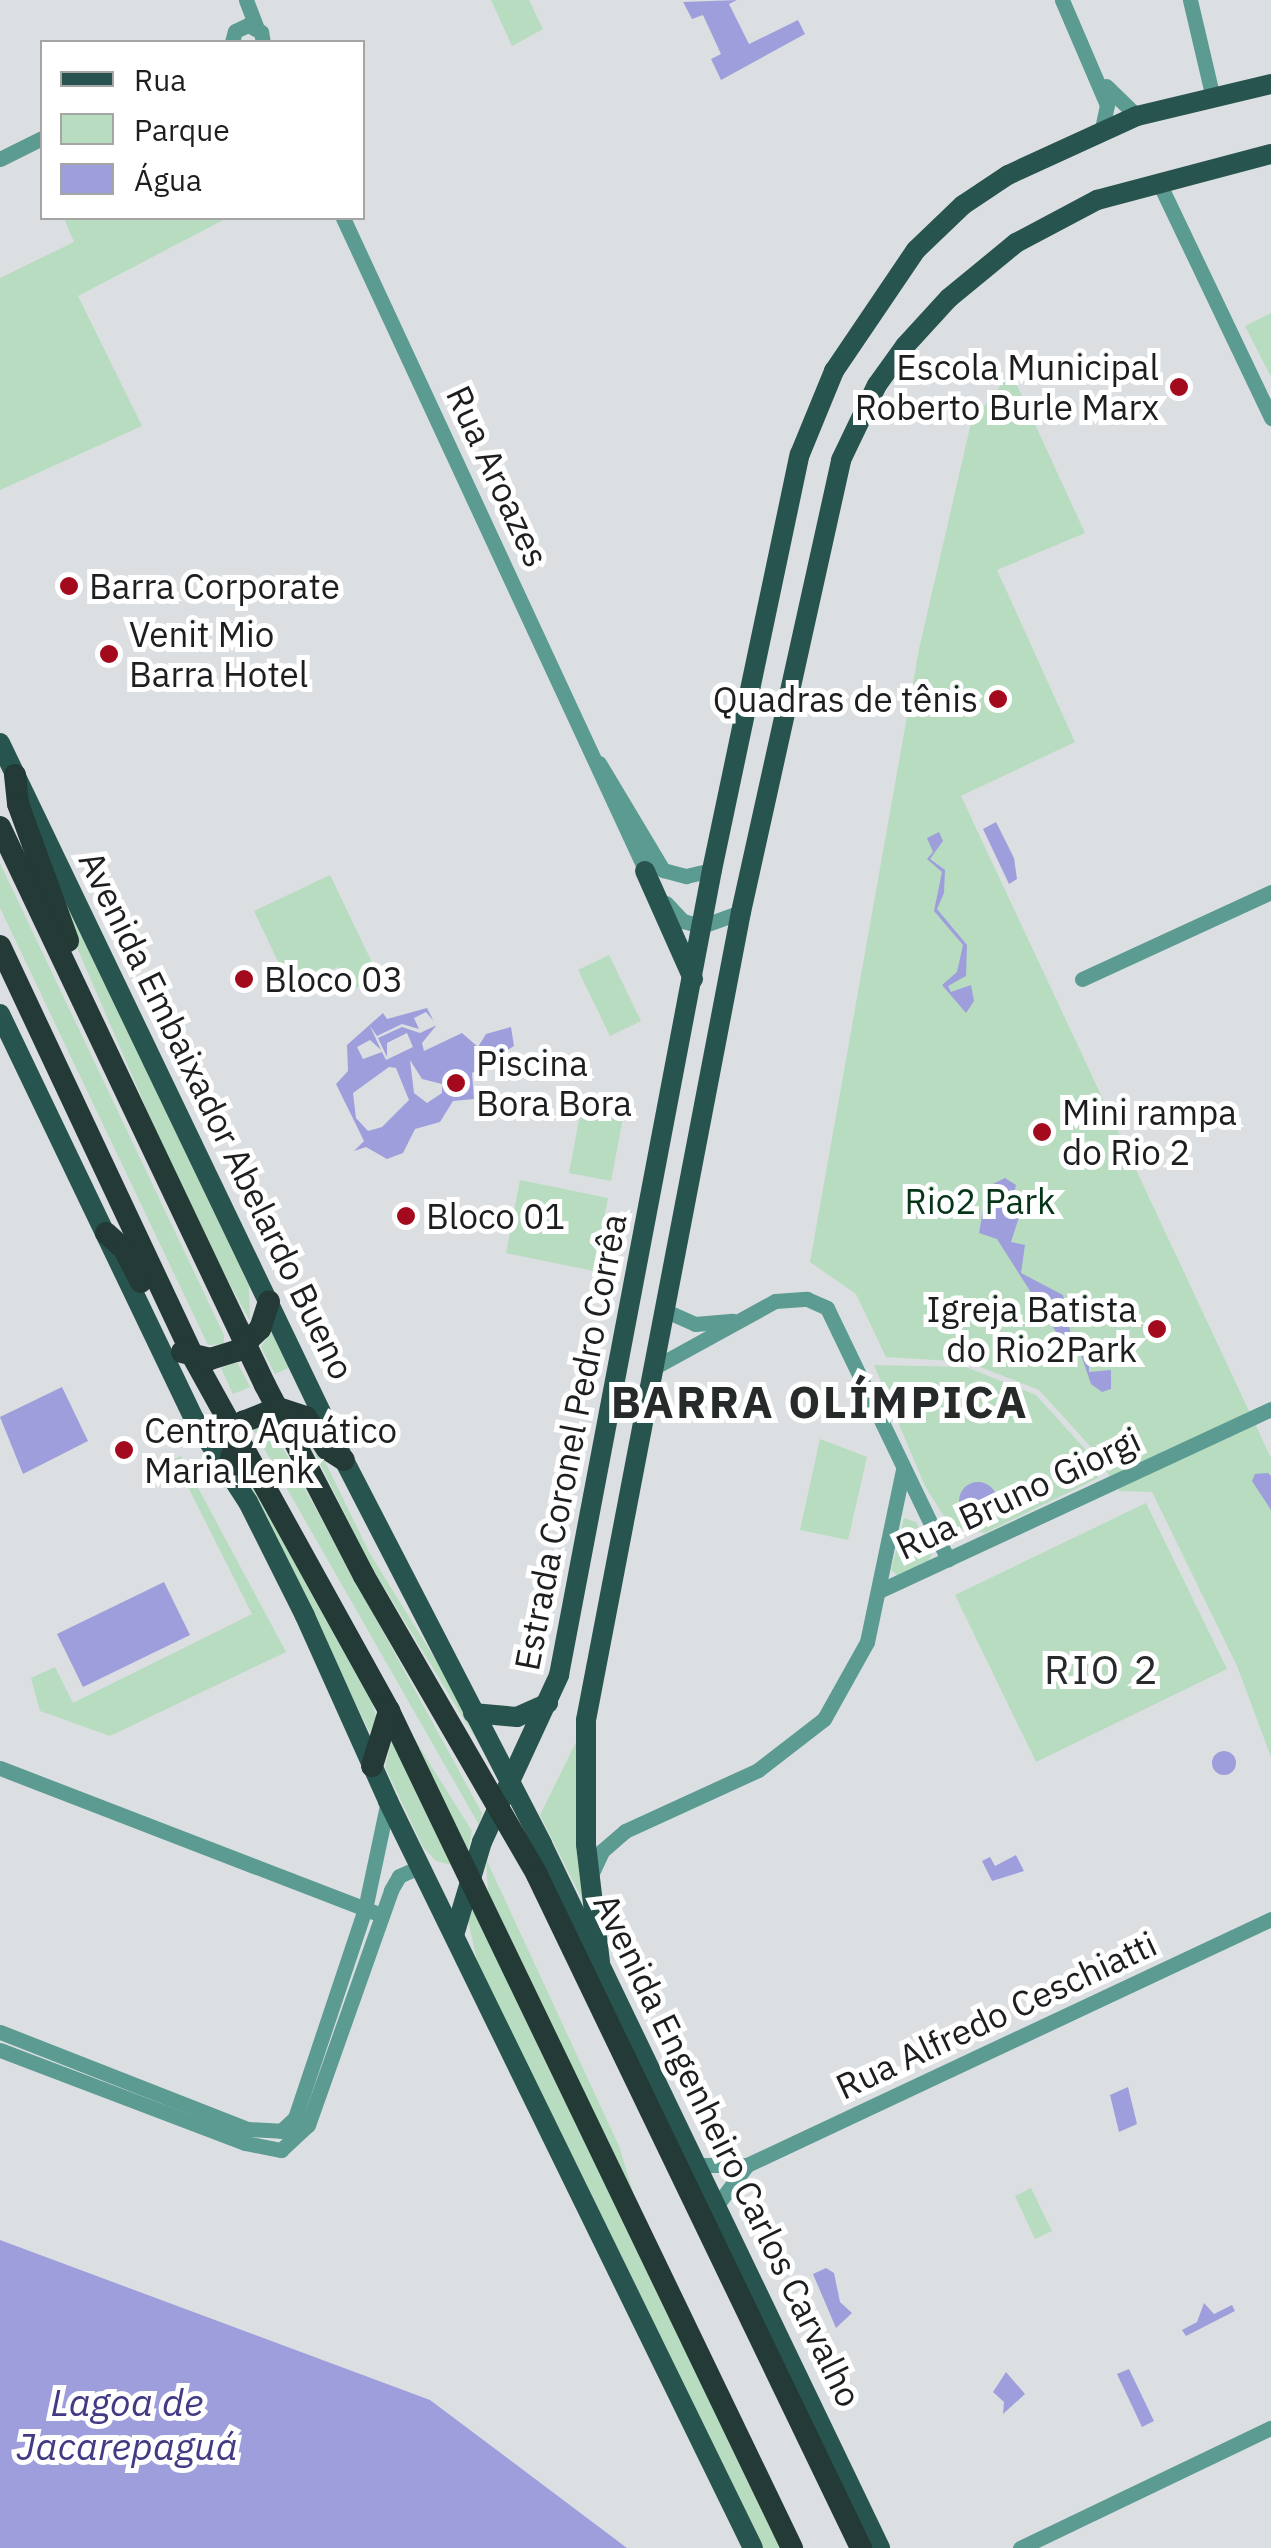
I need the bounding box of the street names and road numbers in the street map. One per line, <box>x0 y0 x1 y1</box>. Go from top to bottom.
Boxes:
street label: Rua Aroazes <box>438 379 558 573</box>
street label: Avenida Embaixador Abelardo Bueno <box>70 844 364 1386</box>
street label: Estrada Coronel Pedro Corrêa <box>505 1210 635 1674</box>
street label: Rua Bruno Giorgi <box>889 1418 1147 1568</box>
street label: Avenida Engenheiro Carlos Carvalho <box>585 1887 871 2413</box>
street label: Rua Alfredo Ceschiatti <box>829 1922 1163 2108</box>

